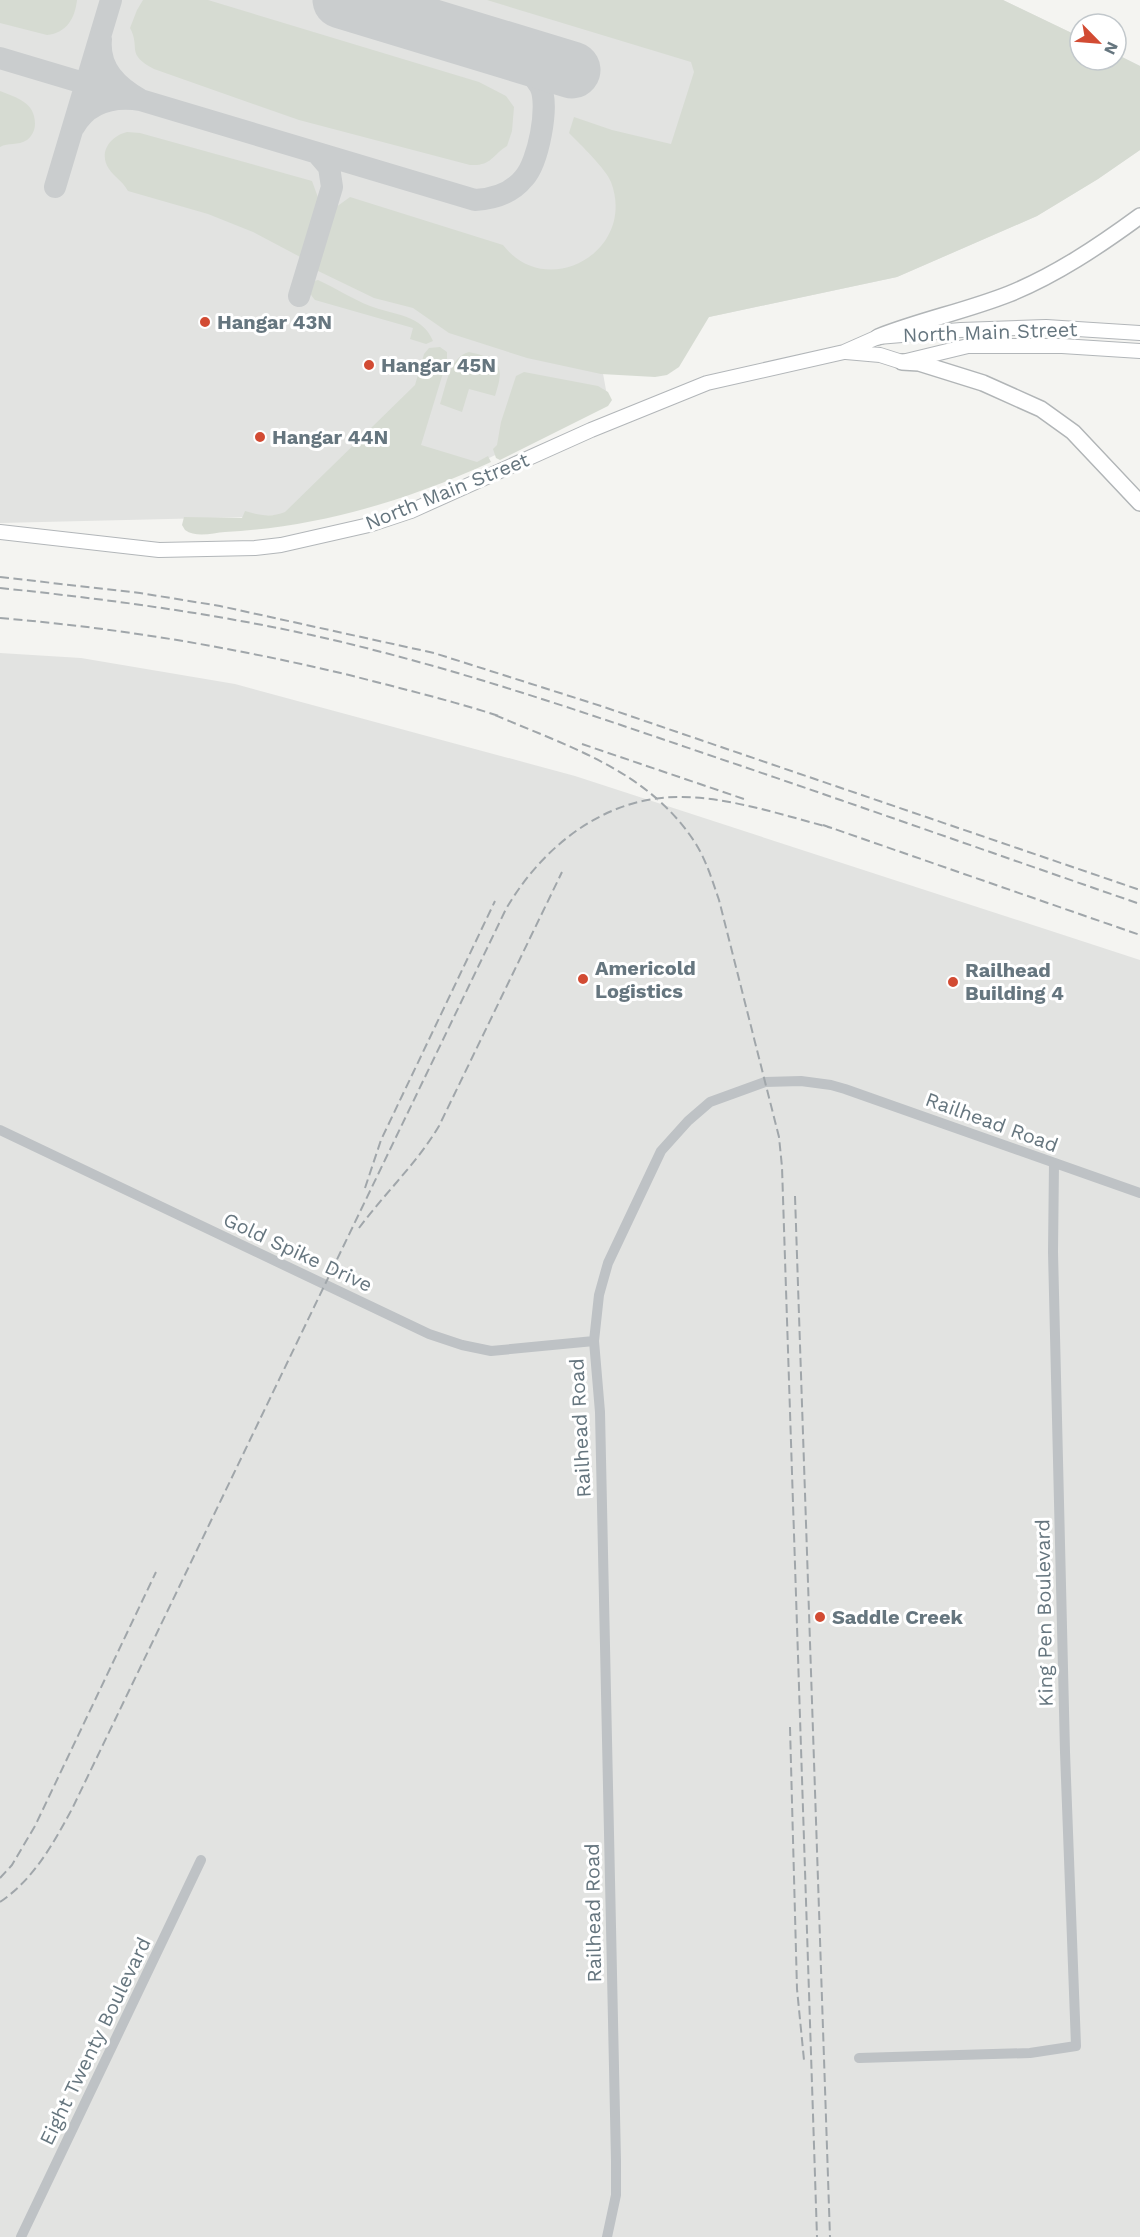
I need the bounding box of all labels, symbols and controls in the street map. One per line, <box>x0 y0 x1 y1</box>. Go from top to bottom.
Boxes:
north arrow <box>1068 12 1128 72</box>
text: N <box>1100 39 1122 58</box>
place label: Hangar 43N <box>217 310 332 334</box>
marker: Hangar 43N <box>198 315 212 329</box>
street label: North Main Street <box>902 317 1078 347</box>
place label: Hangar 45N <box>381 353 496 377</box>
marker: Hangar 45N <box>362 358 376 372</box>
place label: Hangar 44N <box>272 425 388 449</box>
marker: Hangar 44N <box>253 430 267 444</box>
street label: North Main Street <box>362 447 533 535</box>
place label: Americold Logistics <box>595 956 696 1003</box>
place label: Railhead Building 4 <box>965 958 1064 1005</box>
marker: Americold Logistics <box>576 972 590 986</box>
marker: Railhead Building 4 <box>946 975 960 989</box>
street label: Railhead Road <box>922 1087 1062 1157</box>
street label: Gold Spike Drive <box>220 1207 376 1297</box>
street label: Railhead Road <box>564 1358 596 1498</box>
street label: King Pen Boulevard <box>1030 1519 1058 1707</box>
place label: Saddle Creek <box>832 1605 963 1629</box>
marker: Saddle Creek <box>813 1610 827 1624</box>
street label: Railhead Road <box>580 1843 606 1983</box>
street label: Eight Twenty Boulevard <box>34 1933 156 2149</box>

